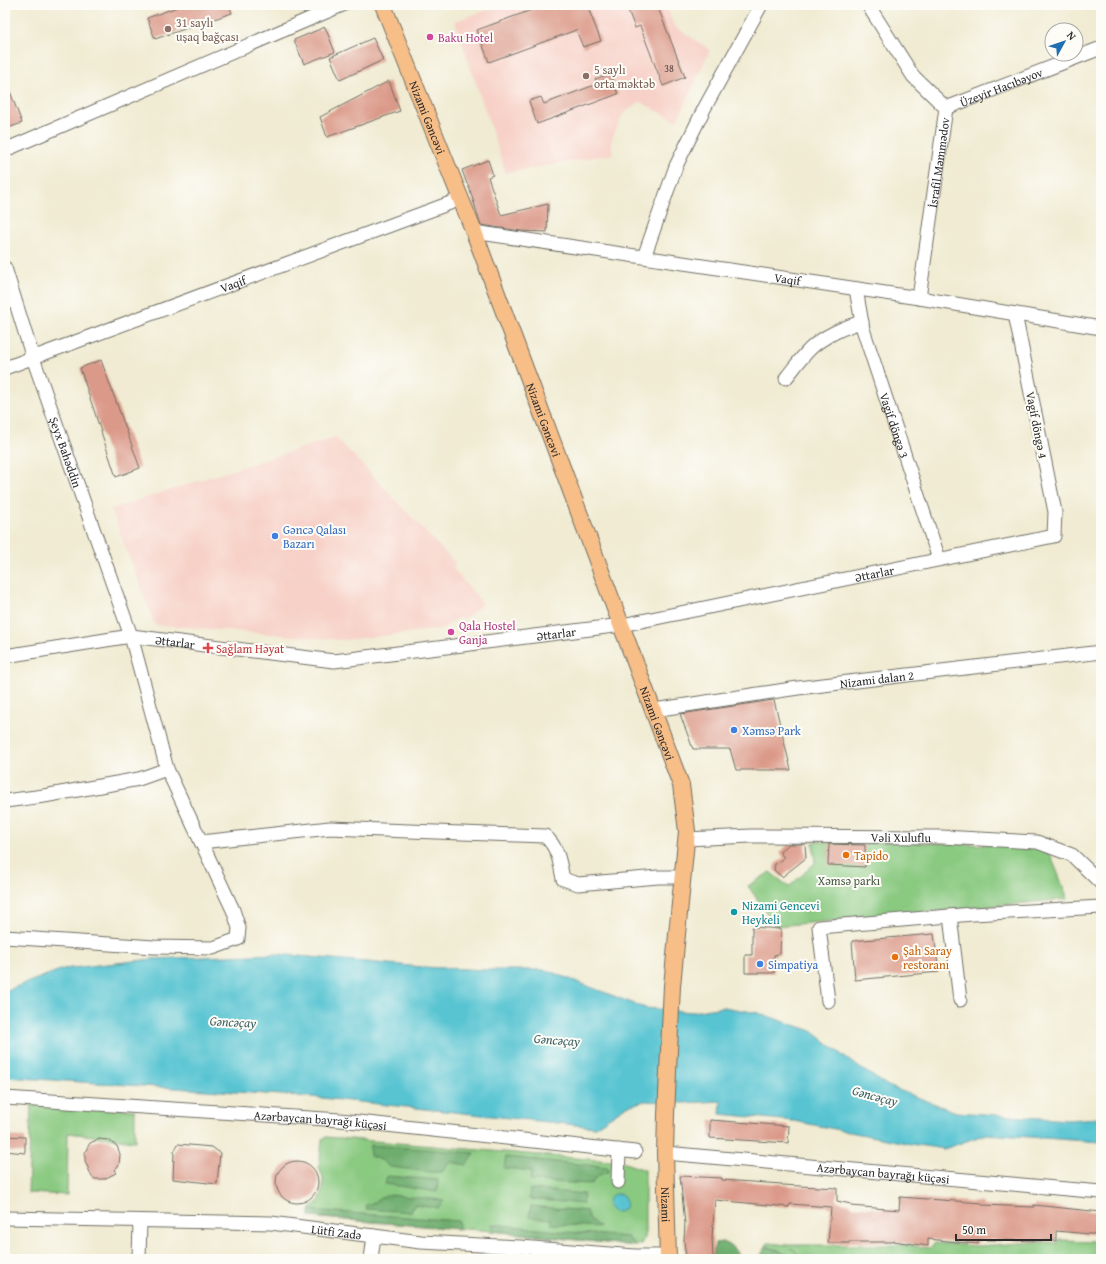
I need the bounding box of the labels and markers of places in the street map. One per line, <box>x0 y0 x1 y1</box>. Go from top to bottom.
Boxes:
place label: 31 saylı uşaq bağçası <box>176 14 239 45</box>
marker: 31 saylı uşaq bağçası <box>163 24 173 34</box>
place label: Baku Hotel <box>438 29 494 46</box>
marker: Baku Hotel <box>425 32 435 42</box>
place label: 5 saylı orta məktəb <box>594 61 655 92</box>
marker: 5 saylı orta məktəb <box>581 71 591 81</box>
place label: Gəncə Qalası Bazarı <box>283 521 347 552</box>
marker: Gəncə Qalası Bazarı <box>270 531 280 541</box>
place label: Qala Hostel Ganja <box>459 617 516 648</box>
marker: Qala Hostel Ganja <box>446 627 456 637</box>
place label: Sağlam Həyat <box>216 640 285 657</box>
marker: Sağlam Həyat <box>203 643 213 653</box>
place label: Xəmsə Park <box>742 722 802 739</box>
marker: Xəmsə Park <box>729 725 739 735</box>
place label: Tapido <box>854 847 888 864</box>
marker: Tapido <box>841 850 851 860</box>
place label: Nizami Gencevi Heykeli <box>742 897 820 928</box>
marker: Nizami Gencevi Heykeli <box>729 907 739 917</box>
place label: Şah Saray restoranı <box>903 942 952 973</box>
marker: Şah Saray restoranı <box>890 952 900 962</box>
place label: Simpatiya <box>768 956 819 973</box>
marker: Simpatiya <box>755 959 765 969</box>

